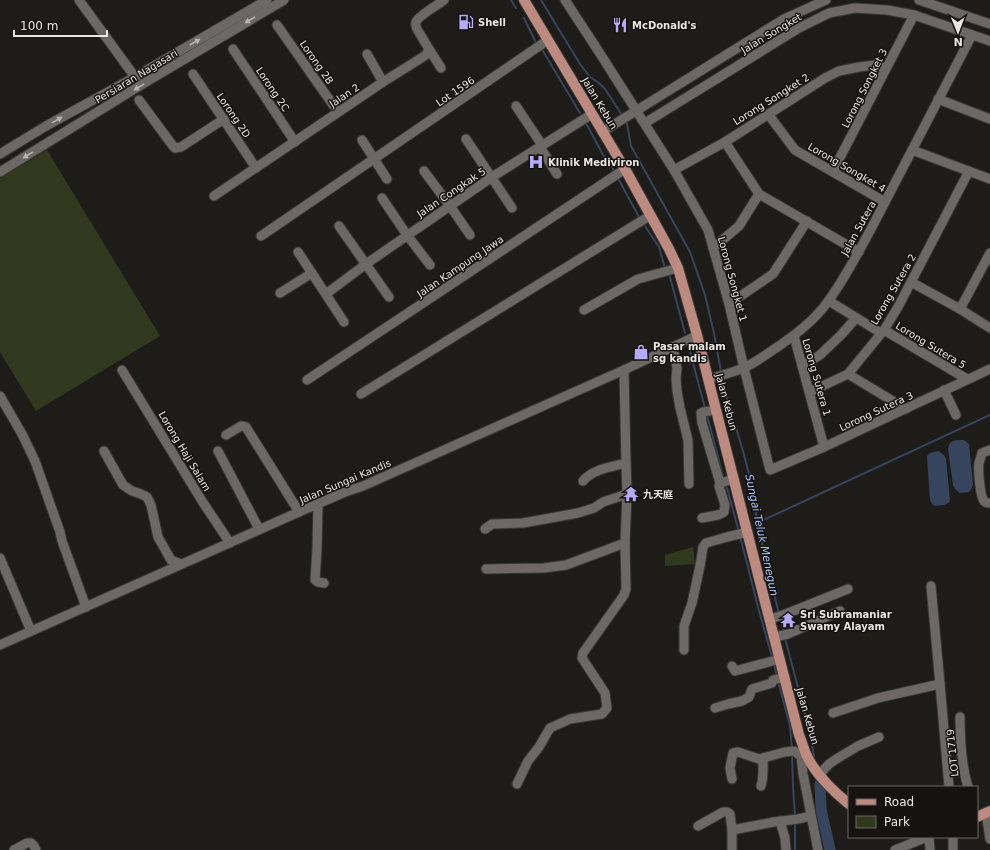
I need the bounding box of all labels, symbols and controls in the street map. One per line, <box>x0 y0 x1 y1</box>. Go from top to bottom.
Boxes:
street label: Jalan Songket <box>738 11 803 56</box>
scale bar <box>14 12 107 38</box>
north arrow <box>938 12 978 52</box>
fuel station icon: Shell <box>457 13 475 31</box>
one-way arrow <box>245 16 255 24</box>
restaurant icon: McDonald's <box>611 16 629 34</box>
place label: Shell <box>478 17 506 28</box>
text: 100 m <box>20 19 58 33</box>
place label: McDonald's <box>632 20 697 31</box>
text: N <box>953 35 963 48</box>
one-way arrow <box>189 38 201 45</box>
street label: Lorong 2B <box>298 38 336 86</box>
street label: Persiaran Nagasari <box>93 47 179 105</box>
street label: Lorong Songket 3 <box>840 47 889 130</box>
street label: Lorong 2C <box>254 65 291 113</box>
street label: Lorong Songket 2 <box>731 72 811 127</box>
street label: Jalan Kebun <box>579 74 619 131</box>
street label: Lot 1596 <box>434 75 477 108</box>
street label: Jalan 2 <box>326 81 361 110</box>
one-way arrow <box>133 83 145 90</box>
street label: Lorong 2D <box>215 91 253 140</box>
one-way arrow <box>52 116 63 123</box>
street label: Lorong Songket 4 <box>806 141 887 194</box>
one-way arrow <box>22 152 34 159</box>
hospital icon: Klinik Mediviron <box>527 153 545 171</box>
place label: Klinik Mediviron <box>548 157 639 168</box>
street label: Jalan Congkak 5 <box>414 165 488 220</box>
street label: Jalan Sutera <box>838 199 878 258</box>
street label: Jalan Kampung Jawa <box>414 233 506 300</box>
street label: Lorong Songket 1 <box>716 235 749 323</box>
street label: Lorong Sutera 2 <box>869 252 918 327</box>
street label: Lorong Sutera 5 <box>894 320 968 371</box>
street label: Lorong Sutera 1 <box>800 337 833 417</box>
place label: Pasar malam sg kandis <box>653 341 726 364</box>
shop icon: Pasar malam sg kandis <box>632 343 650 361</box>
street label: Jalan Kebun <box>713 371 739 432</box>
street label: Lorong Sutera 3 <box>838 390 915 433</box>
street label: Lorong Haji Salam <box>156 409 213 493</box>
street label: Jalan Sungai Kandis <box>297 457 393 506</box>
water label: Sungai Teluk Menegun <box>742 473 781 597</box>
temple icon: 九天庭 <box>622 485 640 503</box>
place label: 九天庭 <box>643 489 673 500</box>
place label: Sri Subramaniar Swamy Alayam <box>800 609 892 632</box>
temple icon: Sri Subramaniar Swamy Alayam <box>779 611 797 629</box>
street label: Jalan Kebun <box>794 685 821 746</box>
street label: LOT 1719 <box>945 729 960 777</box>
legend <box>848 786 978 838</box>
text: Road <box>884 795 914 809</box>
text: Park <box>884 815 910 829</box>

